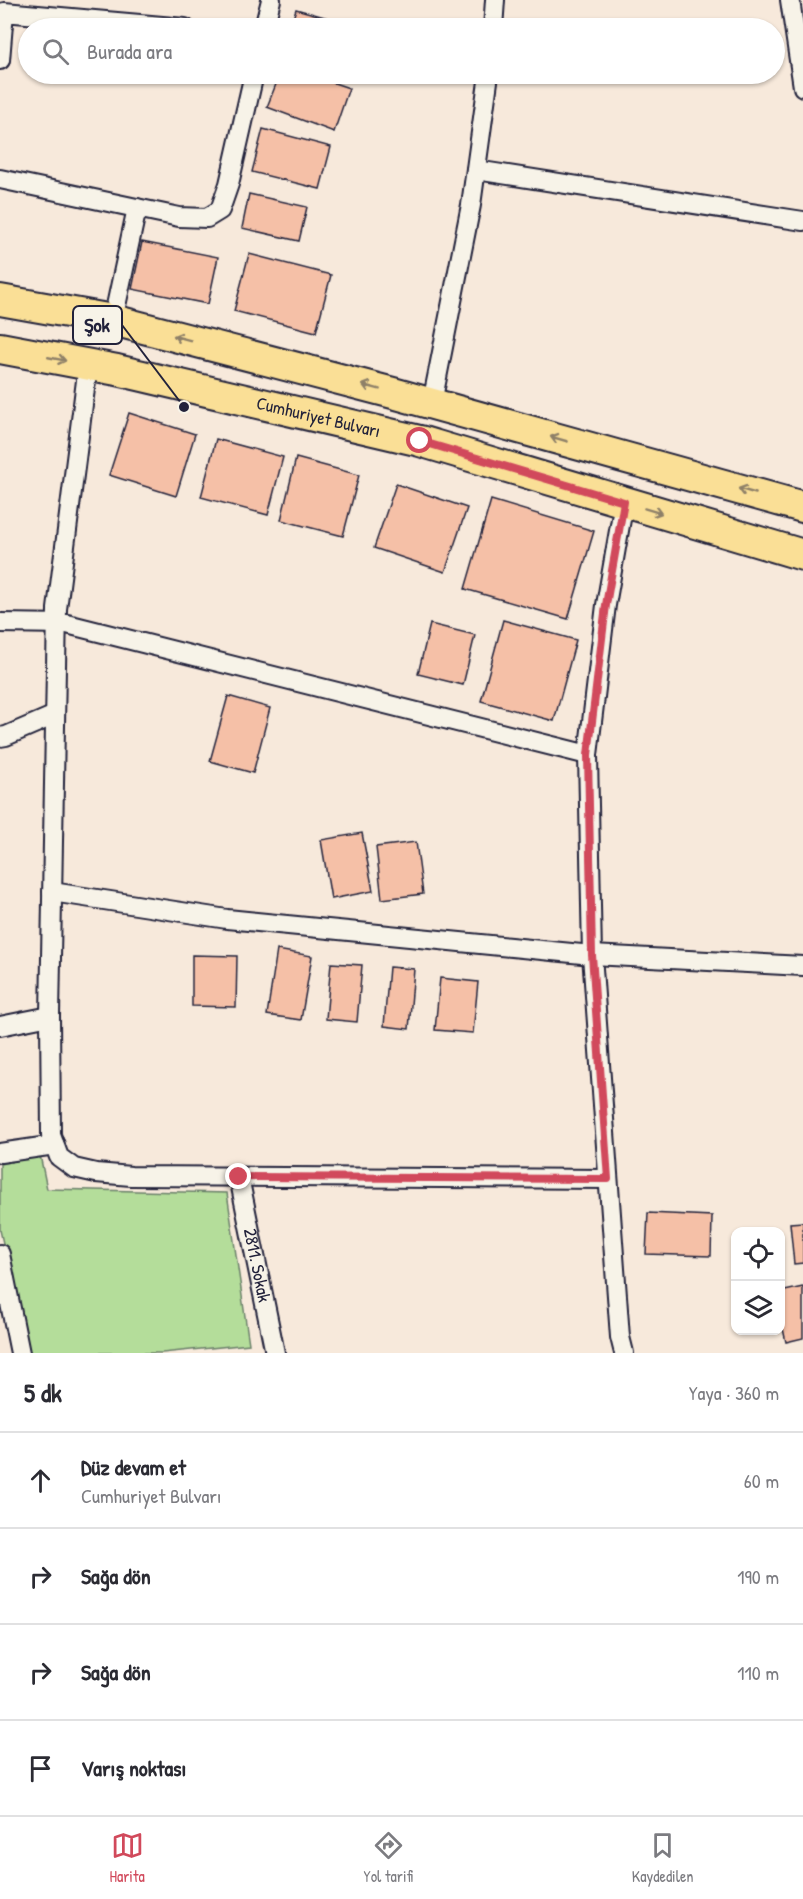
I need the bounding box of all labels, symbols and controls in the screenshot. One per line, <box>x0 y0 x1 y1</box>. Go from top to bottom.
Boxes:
search box <box>18 18 785 84</box>
icon: search <box>39 35 72 68</box>
text: Burada ara <box>87 36 172 66</box>
callout: Şok <box>73 306 122 344</box>
text: Şok <box>84 311 110 338</box>
one-way arrow <box>173 332 192 343</box>
one-way arrow <box>47 354 67 365</box>
one-way arrow <box>362 381 381 392</box>
street label: Cumhuriyet Bulvarı <box>254 390 383 443</box>
route start <box>406 427 432 453</box>
one-way arrow <box>550 433 569 444</box>
one-way arrow <box>738 485 757 496</box>
one-way arrow <box>643 506 662 517</box>
route end <box>225 1163 251 1189</box>
street label: 2811. Sokak <box>238 1226 277 1305</box>
map controls <box>731 1227 785 1335</box>
button: locate <box>731 1227 785 1281</box>
button: layers <box>731 1281 785 1335</box>
text: 5 dk <box>24 1375 62 1410</box>
text: Yaya · 360 m <box>689 1379 779 1406</box>
text: Düz devam et <box>81 1452 186 1482</box>
icon: ahead <box>24 1464 57 1497</box>
text: 60 m <box>744 1467 779 1494</box>
text: Cumhuriyet Bulvarı <box>81 1482 222 1509</box>
icon: right <box>24 1560 57 1593</box>
text: Sağa dön <box>81 1561 151 1591</box>
text: 190 m <box>737 1563 779 1590</box>
icon: right <box>24 1656 57 1689</box>
text: Sağa dön <box>81 1657 151 1687</box>
text: 110 m <box>737 1659 779 1686</box>
icon: arrive <box>24 1752 57 1785</box>
text: Varış noktası <box>81 1753 186 1783</box>
tab: Harita <box>109 1829 145 1887</box>
tab: Yol tarifi <box>364 1829 413 1887</box>
tab: Kaydedilen <box>632 1829 694 1887</box>

